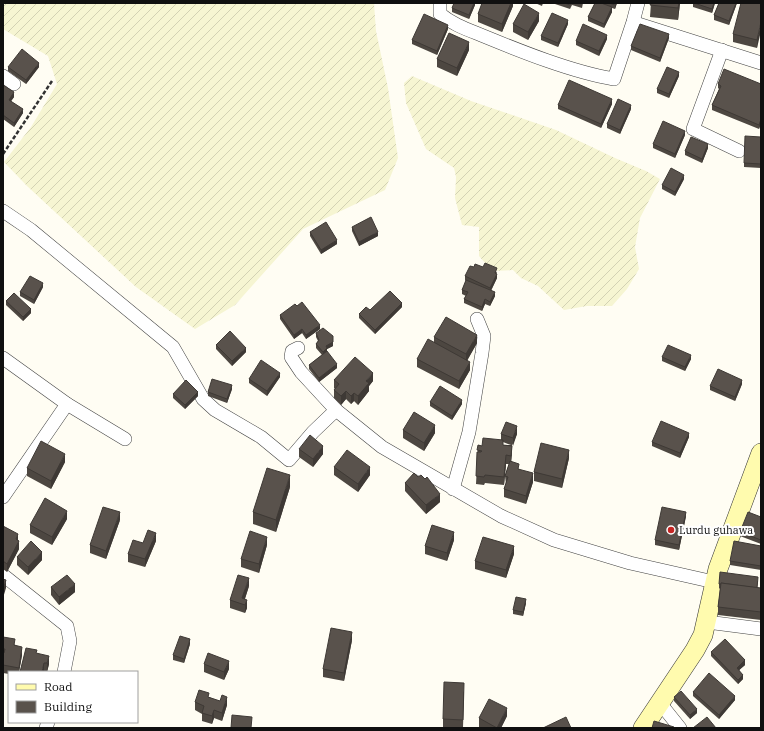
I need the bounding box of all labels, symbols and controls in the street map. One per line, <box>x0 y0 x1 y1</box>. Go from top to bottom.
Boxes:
place label: Lurdu guhawa <box>679 523 753 537</box>
marker: Lurdu guhawa <box>666 525 676 535</box>
legend <box>8 671 138 723</box>
text: Road <box>44 679 73 694</box>
text: Building <box>44 699 92 714</box>

